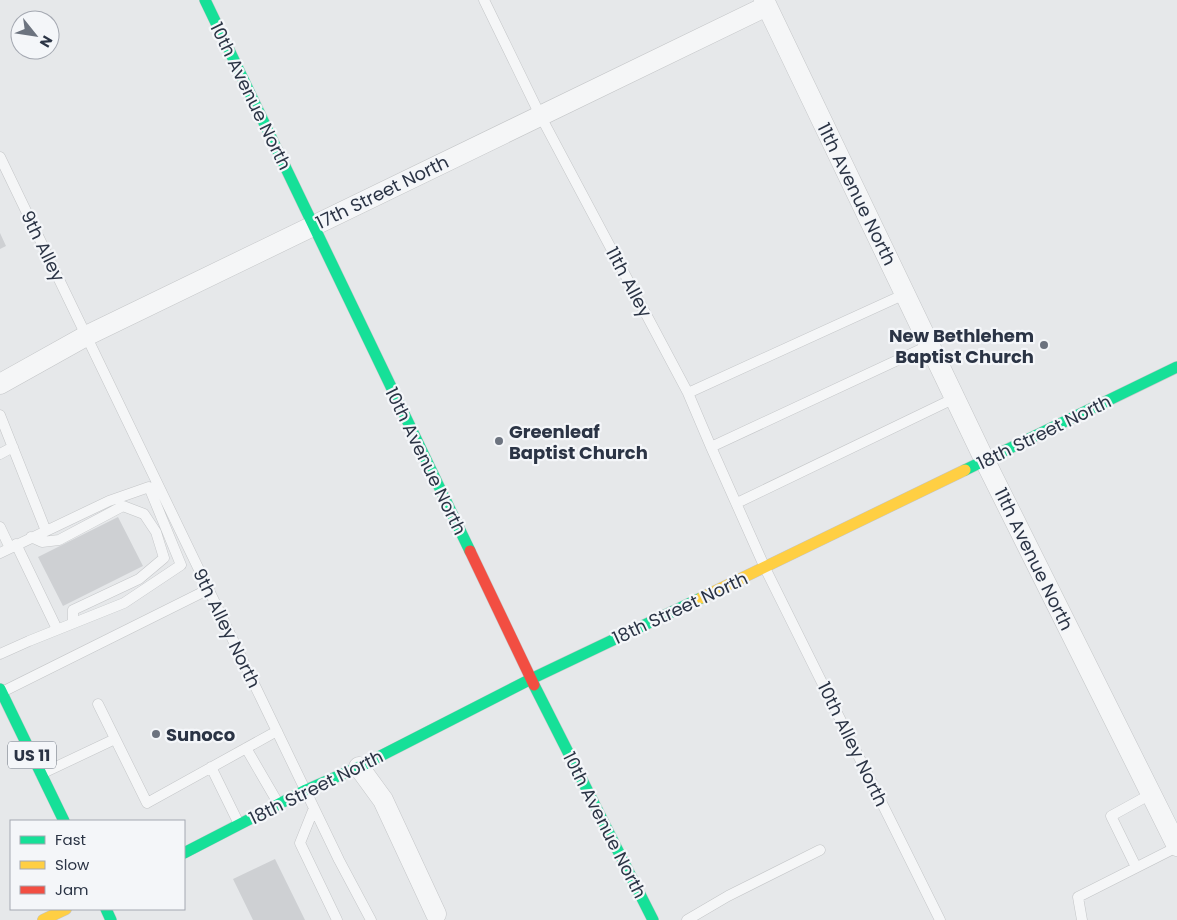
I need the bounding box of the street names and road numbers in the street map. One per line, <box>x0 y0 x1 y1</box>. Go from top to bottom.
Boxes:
street label: 10th Avenue North <box>204 18 298 174</box>
street label: 11th Avenue North <box>812 119 902 269</box>
street label: 17th Street North <box>311 149 453 235</box>
street label: 9th Alley <box>15 206 71 286</box>
street label: 11th Alley <box>600 242 658 322</box>
street label: 10th Avenue North <box>379 383 473 539</box>
street label: 18th Street North <box>973 389 1115 475</box>
street label: 11th Avenue North <box>989 484 1079 634</box>
street label: 9th Alley North <box>187 564 267 692</box>
street label: 18th Street North <box>608 566 752 650</box>
street label: 10th Alley North <box>812 677 894 811</box>
road number: US 11 <box>8 742 56 768</box>
street label: 18th Street North <box>245 744 387 830</box>
street label: 10th Avenue North <box>557 747 653 903</box>

